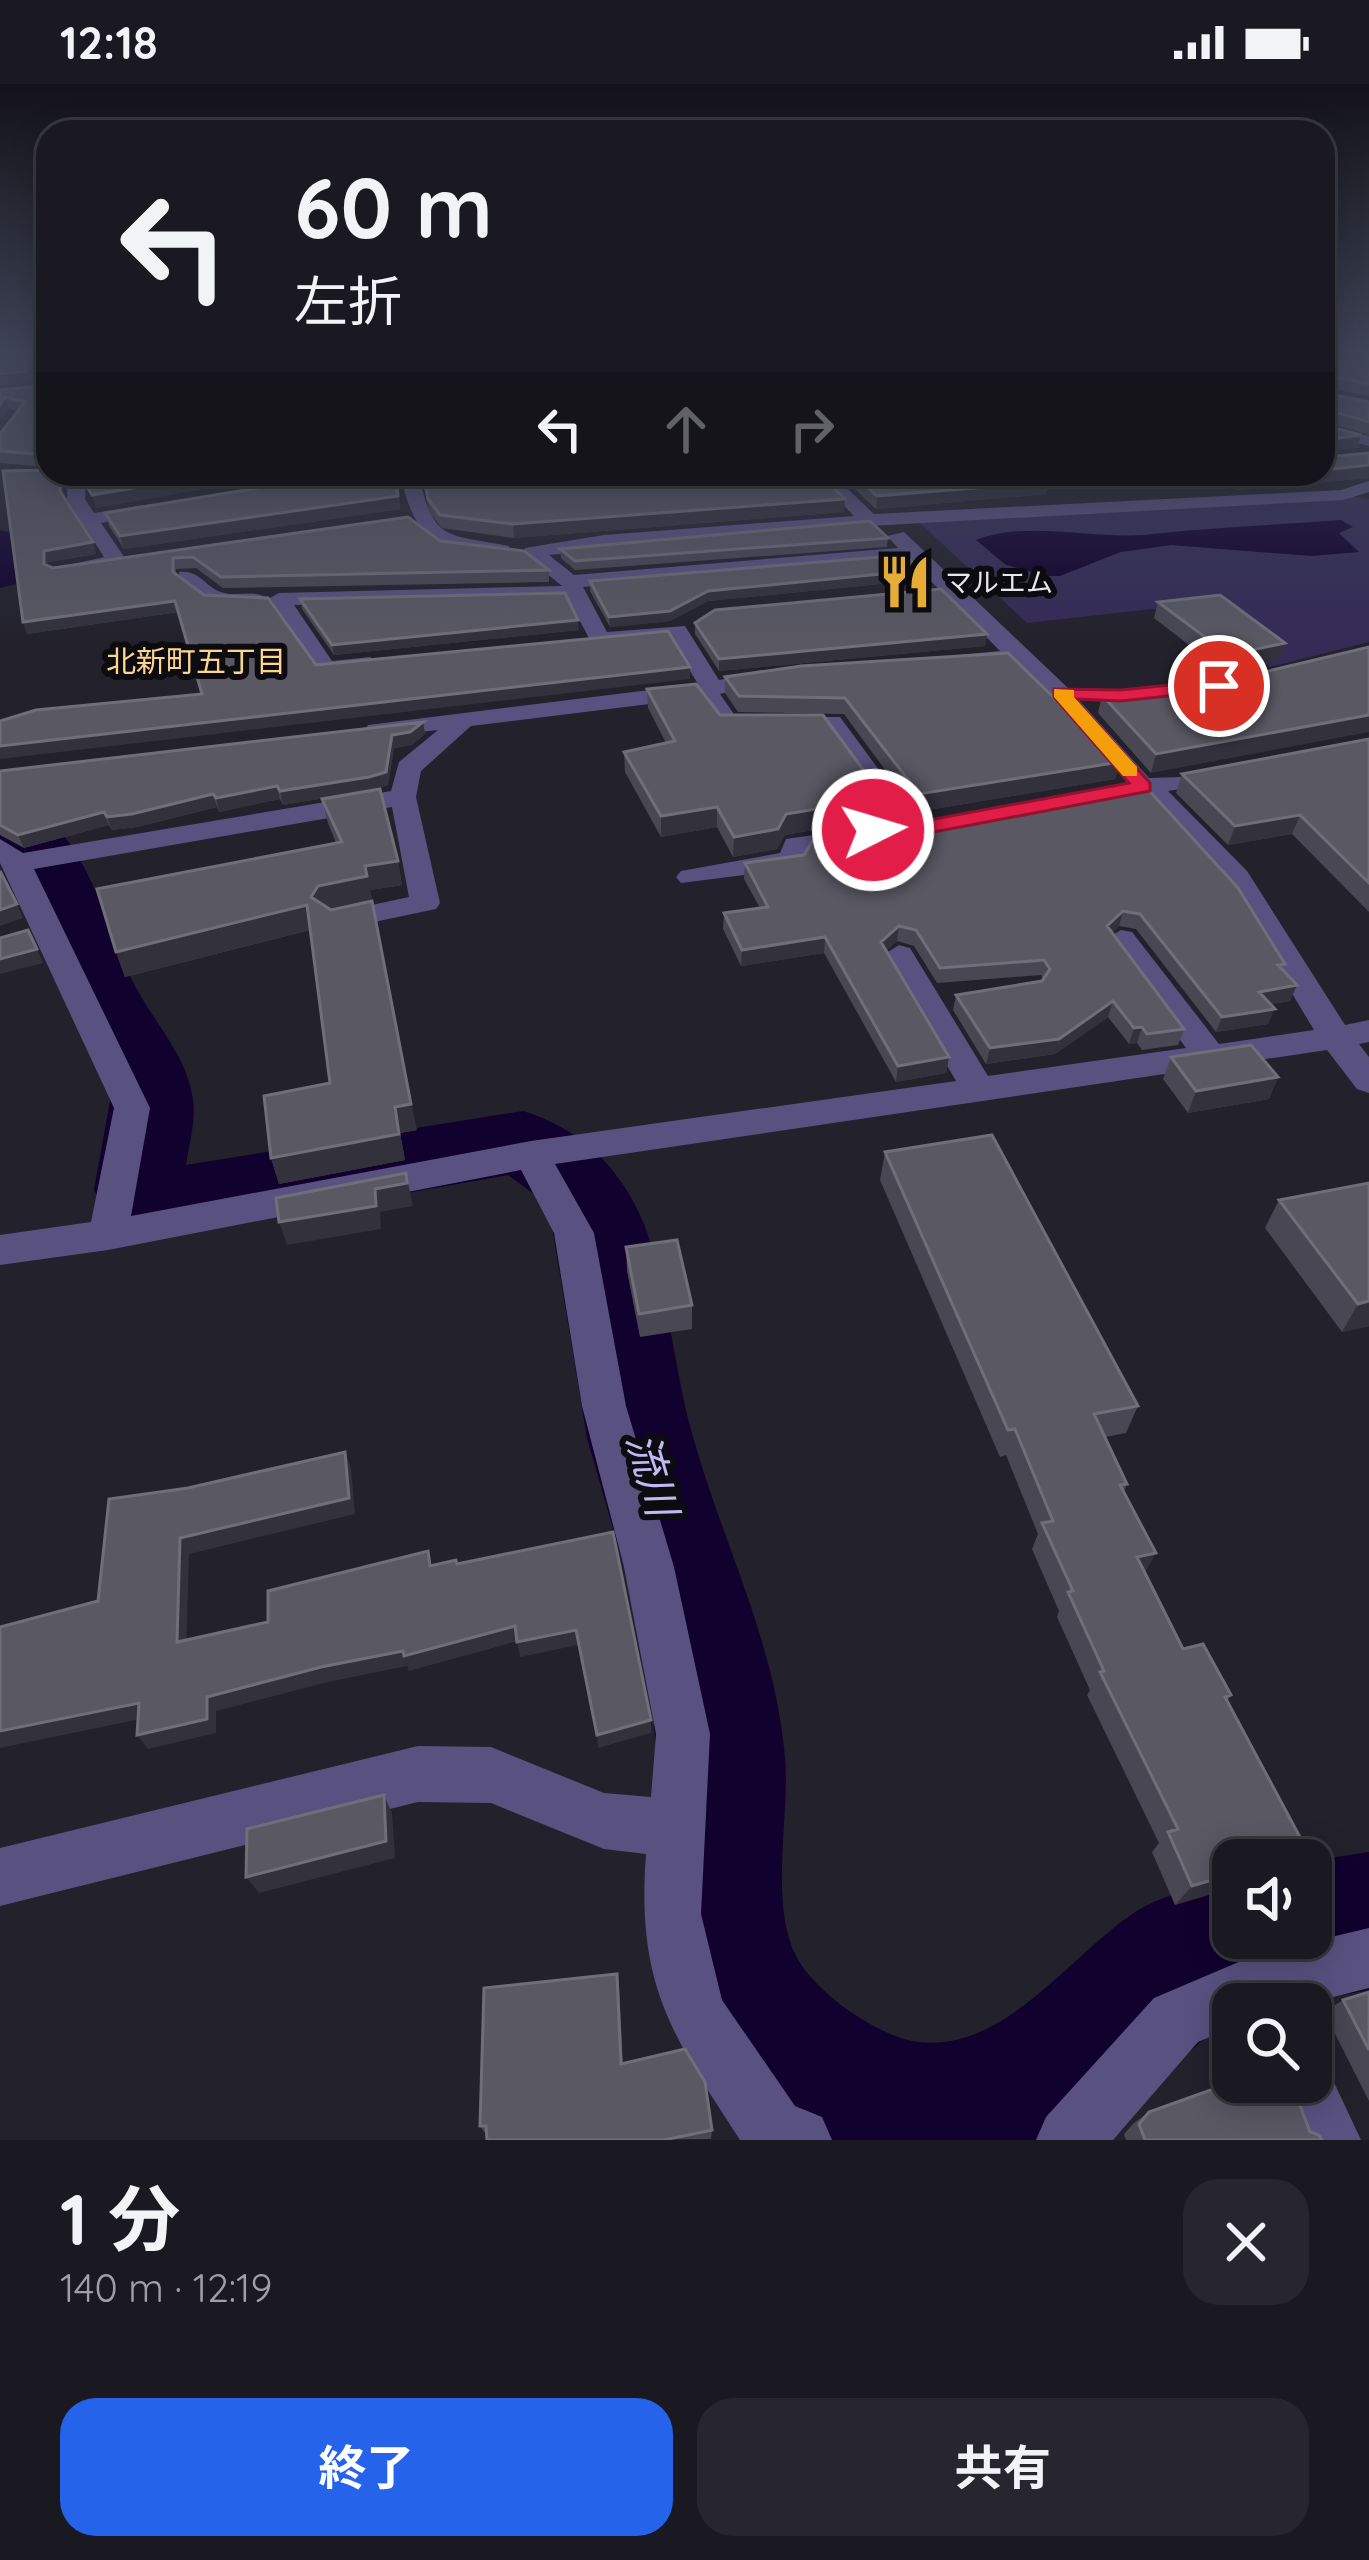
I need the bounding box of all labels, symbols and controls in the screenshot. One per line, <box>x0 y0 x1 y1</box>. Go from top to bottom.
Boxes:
text: 12:18 <box>60 14 158 70</box>
text: 60 m <box>294 154 493 259</box>
icon: left <box>96 168 252 324</box>
text: 左折 <box>294 267 402 335</box>
icon: left <box>527 396 593 462</box>
icon: ahead <box>653 396 719 462</box>
icon: right <box>779 396 845 462</box>
restaurant icon: マルエム <box>876 553 934 611</box>
place label: マルエム <box>945 565 1053 599</box>
pin <box>1168 635 1270 737</box>
district label: 北新町五丁目 <box>106 642 286 680</box>
icon: arrive <box>1186 653 1252 719</box>
position arrow <box>810 767 936 893</box>
water label: 流川 <box>616 1426 691 1526</box>
map controls <box>1212 1839 1332 2103</box>
button: sound <box>1212 1839 1332 1959</box>
button: search <box>1212 1983 1332 2103</box>
text: 1 分 <box>60 2173 180 2263</box>
button: close <box>1183 2179 1309 2305</box>
text: 140 m · 12:19 <box>60 2263 272 2312</box>
button: 終了 <box>60 2398 673 2536</box>
button: 共有 <box>697 2398 1309 2536</box>

